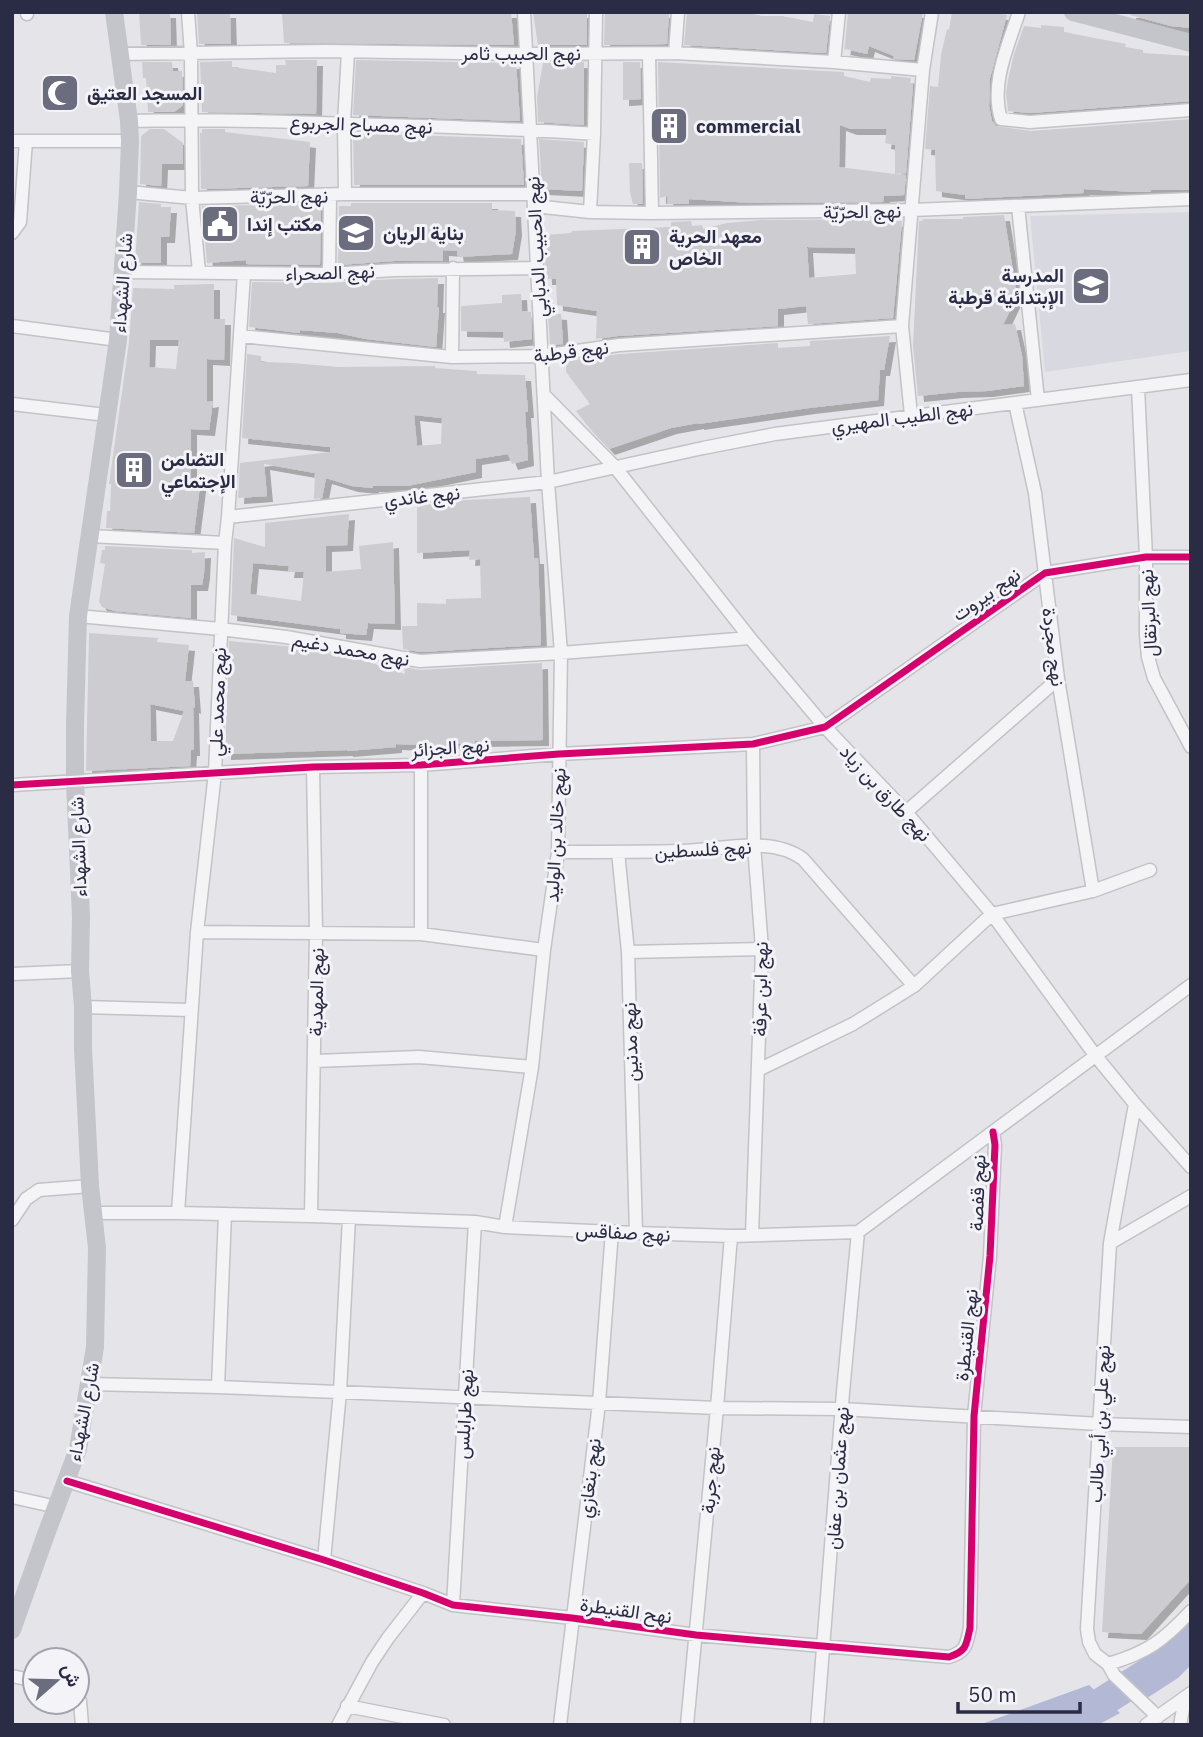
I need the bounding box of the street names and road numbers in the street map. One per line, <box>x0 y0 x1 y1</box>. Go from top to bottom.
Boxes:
street label: نهج الحبيب ثامر <box>460 41 581 67</box>
street label: نهج مصباح الجربوع <box>289 110 433 140</box>
street label: نهج الحبيب الدبابي <box>520 176 556 318</box>
street label: نهج الحرّيّة <box>250 183 328 211</box>
street label: نهج الحرّيّة <box>823 198 901 226</box>
street label: شارع الشهداء <box>107 232 138 334</box>
street label: نهج الصحراء <box>285 258 375 288</box>
street label: نهج قرطبة <box>532 334 610 370</box>
street label: نهج الطيب المهيري <box>830 396 975 442</box>
street label: نهج غاندي <box>383 480 462 516</box>
street label: نهج بيروت <box>947 562 1026 628</box>
street label: نهج البرتقال <box>1134 568 1164 657</box>
street label: نهج مجردة <box>1035 606 1071 688</box>
street label: نهج محمد دغيم <box>290 627 412 673</box>
street label: نهج محمد علي <box>203 647 235 757</box>
street label: نهج الجزائر <box>409 732 490 764</box>
street label: نهج طارق بن زياد <box>834 740 937 848</box>
street label: نهج خالد بن الوليد <box>539 767 573 903</box>
street label: شارع الشهداء <box>64 796 93 898</box>
street label: نهج فلسطين <box>654 834 752 866</box>
street label: نهج ابن عرفة <box>747 941 775 1037</box>
street label: نهج المهدية <box>303 948 331 1037</box>
street label: نهج مدنين <box>617 1002 645 1082</box>
street label: نهج قفصة <box>964 1154 992 1232</box>
street label: نهج صفاقس <box>575 1218 671 1248</box>
street label: نهج القنيطرة <box>949 1288 985 1383</box>
street label: نهج علي بن أبي طالب <box>1083 1344 1119 1504</box>
street label: شارع الشهداء <box>62 1360 105 1464</box>
street label: نهج طرابلس <box>450 1368 480 1460</box>
street label: نهج عثمان بن عفان <box>820 1406 856 1550</box>
street label: نهج بنغازي <box>572 1437 610 1520</box>
street label: نهج جربة <box>695 1445 727 1515</box>
street label: نهح القنيطرة <box>578 1592 674 1630</box>

